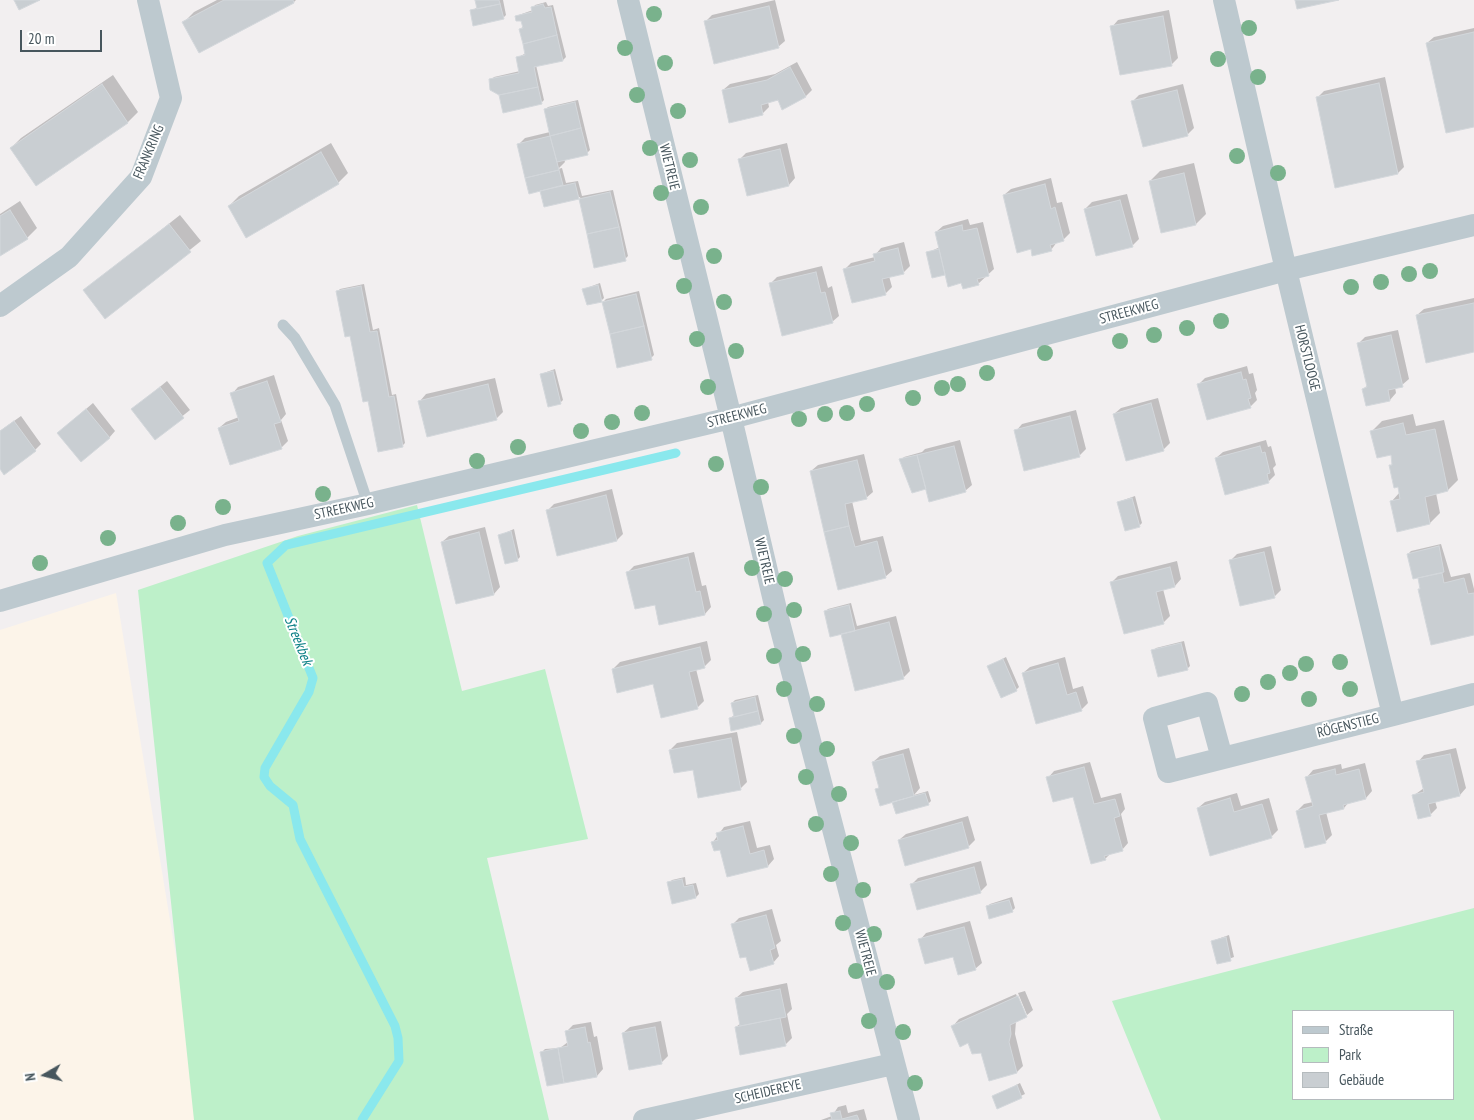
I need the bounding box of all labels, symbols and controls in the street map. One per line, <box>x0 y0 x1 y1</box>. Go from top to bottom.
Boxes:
scale bar <box>22 20 105 52</box>
text: 20 m <box>28 29 54 48</box>
street label: FRANKRING <box>130 122 168 182</box>
street label: WIETREIE <box>655 142 683 192</box>
street label: STREEKWEG <box>1098 296 1160 328</box>
street label: HORSTLOOGE <box>1291 323 1323 393</box>
street label: STREEKWEG <box>706 401 768 431</box>
street label: STREEKWEG <box>313 495 375 523</box>
street label: WIETREIE <box>751 536 777 586</box>
water label: Streekbek <box>280 614 316 668</box>
street label: RÖGENSTIEG <box>1315 710 1381 742</box>
street label: WIETREIE <box>851 928 879 978</box>
legend <box>1292 1010 1454 1100</box>
text: Straße <box>1339 1020 1373 1039</box>
text: Park <box>1339 1045 1361 1064</box>
north arrow <box>20 1050 70 1100</box>
text: Gebäude <box>1339 1070 1384 1089</box>
text: N <box>21 1072 40 1082</box>
street label: SCHEIDEREYE <box>733 1076 803 1108</box>

